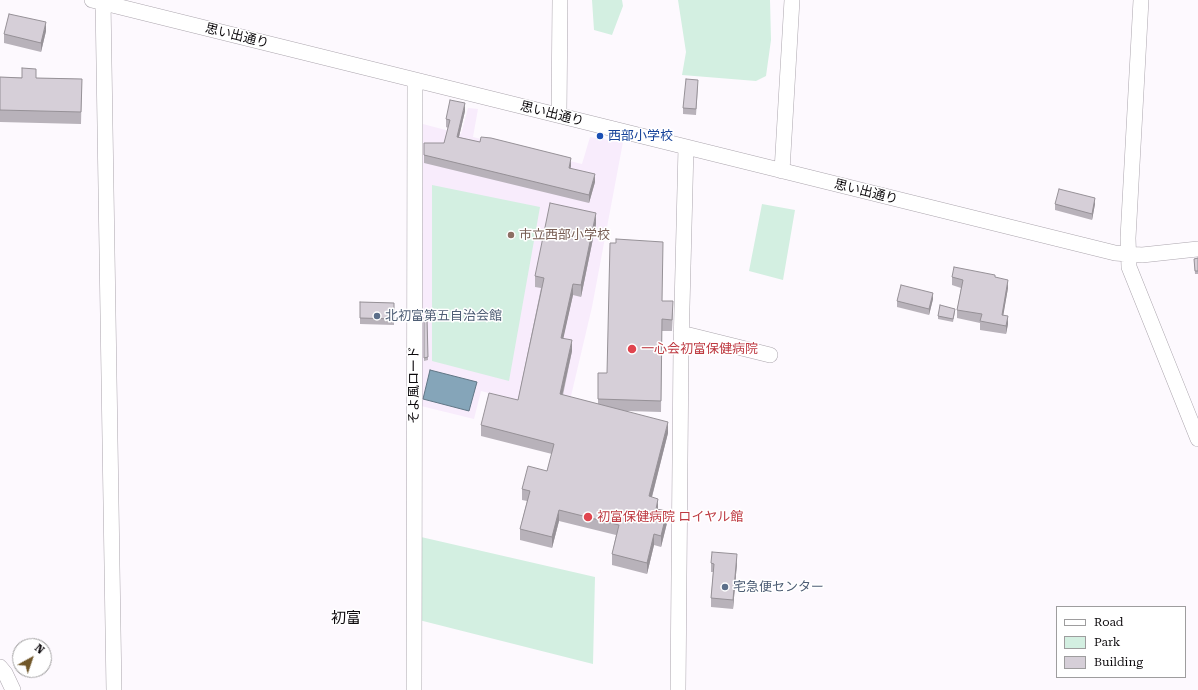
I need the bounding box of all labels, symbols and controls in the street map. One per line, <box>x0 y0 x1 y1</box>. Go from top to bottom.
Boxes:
street label: 思い出通り <box>204 21 270 51</box>
street label: 思い出通り <box>519 99 585 129</box>
place label: 西部小学校 <box>608 128 673 144</box>
marker: 西部小学校 <box>595 131 605 141</box>
street label: 思い出通り <box>833 177 899 207</box>
place label: 市立西部小学校 <box>519 227 610 243</box>
marker: 市立西部小学校 <box>506 230 516 240</box>
place label: 北初富第五自治会館 <box>385 308 502 324</box>
marker: 北初富第五自治会館 <box>372 311 382 321</box>
place label: 一心会初富保健病院 <box>641 341 758 357</box>
marker: 一心会初富保健病院 <box>626 343 638 355</box>
street label: そよ風ロード <box>406 346 422 424</box>
place label: 初富保健病院 ロイヤル館 <box>597 509 743 525</box>
marker: 初富保健病院 ロイヤル館 <box>582 511 594 523</box>
place label: 宅急便センター <box>733 579 824 595</box>
marker: 宅急便センター <box>720 582 730 592</box>
legend <box>1056 606 1186 678</box>
district label: 初富 <box>331 610 361 628</box>
text: Road <box>1094 615 1123 629</box>
text: Park <box>1094 635 1120 649</box>
north arrow <box>12 638 52 678</box>
text: N <box>32 641 47 657</box>
text: Building <box>1094 655 1143 669</box>

